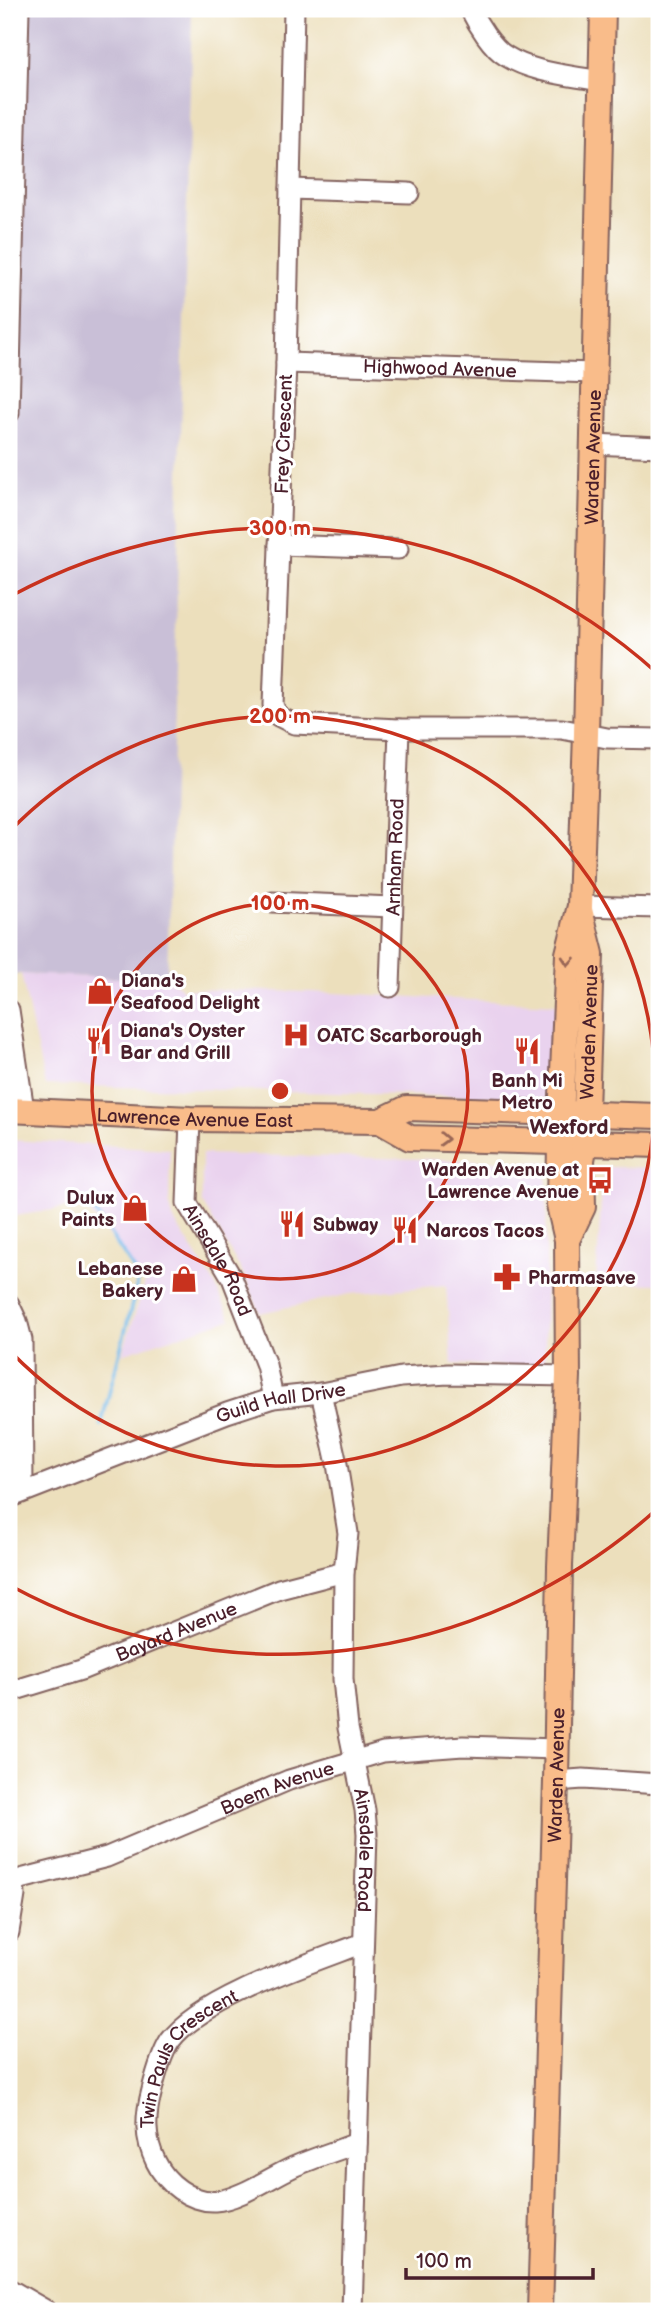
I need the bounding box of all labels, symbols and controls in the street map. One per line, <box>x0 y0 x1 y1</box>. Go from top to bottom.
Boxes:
street label: Highwood Avenue <box>363 356 517 383</box>
street label: Frey Crescent <box>271 374 298 494</box>
street label: Warden Avenue <box>581 389 607 525</box>
text: 300 m <box>249 516 311 541</box>
text: 200 m <box>249 704 311 729</box>
street label: Arnham Road <box>382 798 410 916</box>
text: 100 m <box>251 891 309 916</box>
one-way arrow <box>561 956 576 967</box>
street label: Warden Avenue <box>576 964 604 1100</box>
place label: Diana's Seafood Delight <box>121 970 261 1015</box>
shop icon: Diana's Seafood Delight <box>85 976 115 1006</box>
place label: Diana's Oyster Bar and Grill <box>120 1020 245 1065</box>
hospital icon: OATC Scarborough <box>281 1020 311 1050</box>
place label: OATC Scarborough <box>317 1025 482 1048</box>
restaurant icon: Diana's Oyster Bar and Grill <box>84 1026 114 1056</box>
restaurant icon: Banh Mi Metro <box>512 1036 542 1066</box>
place label: Banh Mi Metro <box>491 1070 563 1115</box>
centre of rings <box>268 1079 292 1103</box>
street label: Lawrence Avenue East <box>96 1104 293 1133</box>
district label: Wexford <box>530 1115 608 1140</box>
one-way arrow <box>439 1131 450 1146</box>
place label: Warden Avenue at Lawrence Avenue <box>422 1159 580 1204</box>
bus stop icon: Warden Avenue at Lawrence Avenue <box>585 1165 615 1195</box>
place label: Dulux Paints <box>61 1187 115 1232</box>
shop icon: Dulux Paints <box>120 1193 150 1223</box>
street label: Ainsdale Road <box>177 1200 256 1320</box>
restaurant icon: Subway <box>277 1209 307 1239</box>
place label: Subway <box>313 1214 379 1237</box>
restaurant icon: Narcos Tacos <box>390 1215 420 1245</box>
place label: Narcos Tacos <box>426 1220 544 1243</box>
place label: Lebanese Bakery <box>78 1258 163 1303</box>
pharmacy icon: Pharmasave <box>492 1262 522 1292</box>
shop icon: Lebanese Bakery <box>169 1264 199 1294</box>
place label: Pharmasave <box>528 1267 636 1290</box>
street label: Guild Hall Drive <box>213 1378 348 1429</box>
street label: Bayard Avenue <box>113 1597 241 1668</box>
street label: Warden Avenue <box>544 1707 570 1843</box>
street label: Boem Avenue <box>217 1757 337 1821</box>
street label: Ainsdale Road <box>348 1786 377 1913</box>
street label: Twin Pauls Crescent <box>137 1985 242 2128</box>
scale bar <box>406 2236 593 2280</box>
text: 100 m <box>416 2249 472 2274</box>

